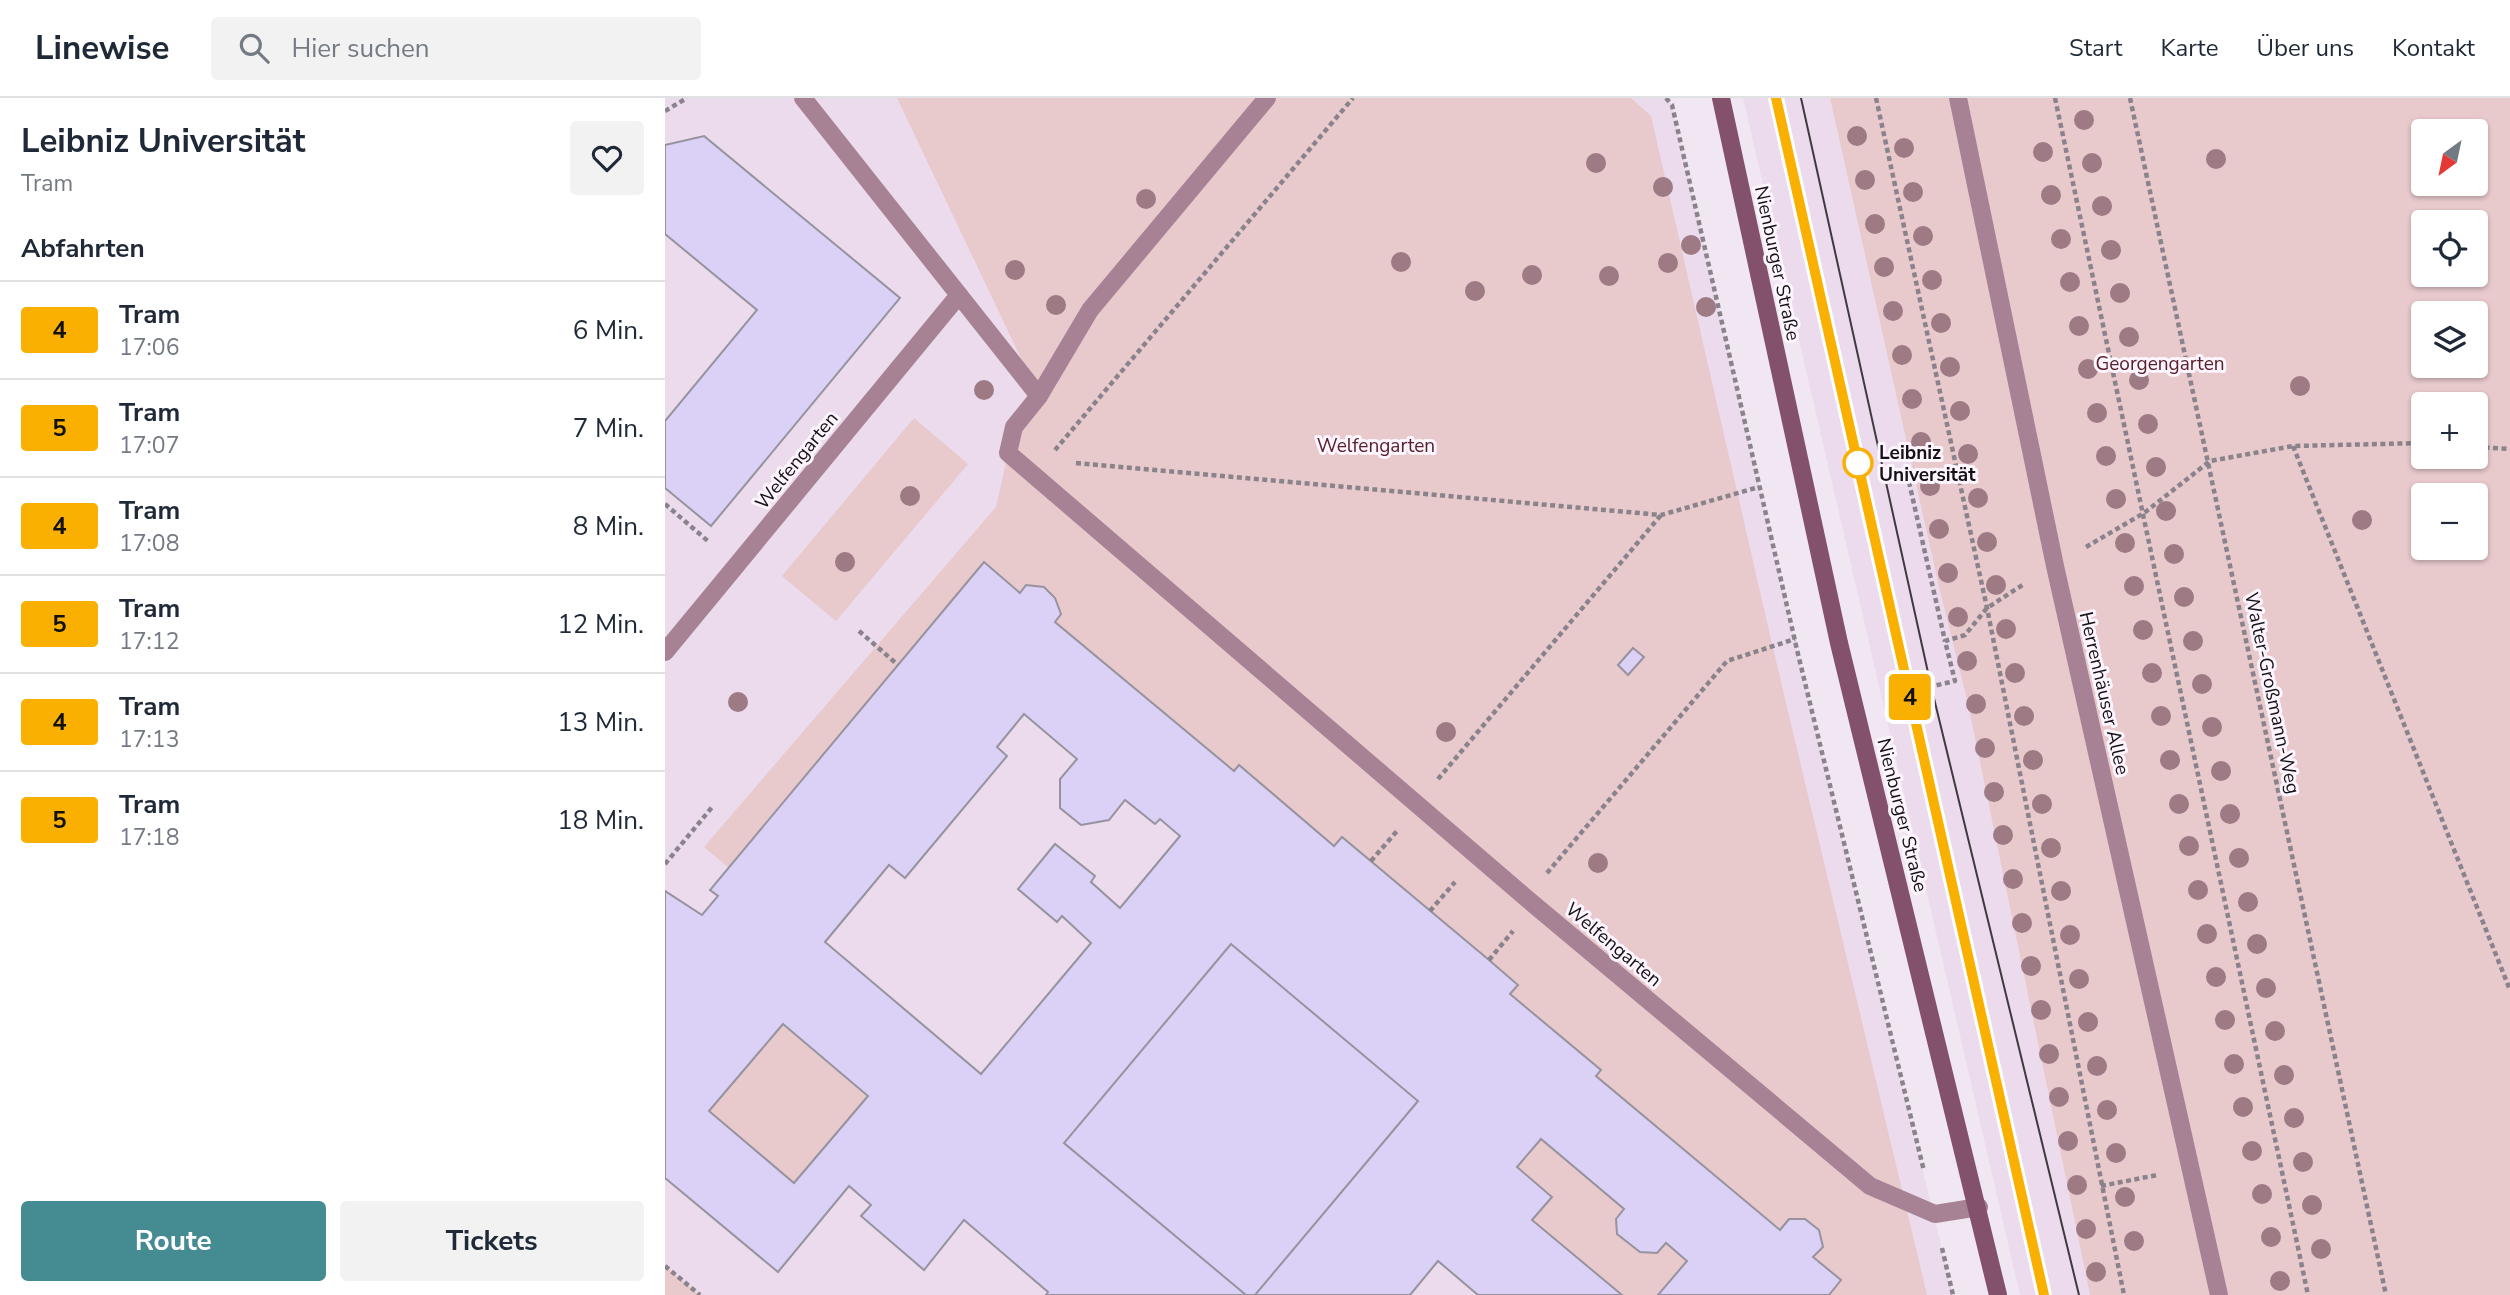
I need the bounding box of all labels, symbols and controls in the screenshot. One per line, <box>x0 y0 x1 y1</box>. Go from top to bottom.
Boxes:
search box <box>211 17 701 80</box>
text: Linewise <box>35 26 169 71</box>
icon: search <box>235 29 273 67</box>
text: Hier suchen <box>291 31 430 66</box>
text: Start <box>2069 32 2122 64</box>
text: Karte <box>2160 32 2218 64</box>
text: Über uns <box>2256 32 2354 64</box>
text: Kontakt <box>2392 32 2475 64</box>
text: Leibniz Universität <box>21 119 305 164</box>
north arrow <box>2411 119 2489 196</box>
map controls <box>2411 119 2488 560</box>
button: heart <box>570 121 644 195</box>
text: Tram <box>21 168 73 199</box>
street label: Nienburger Straße <box>1748 183 1806 343</box>
button: locate <box>2411 210 2488 287</box>
text: Abfahrten <box>21 231 145 266</box>
text: Tram <box>119 297 180 332</box>
button: layers <box>2411 301 2488 378</box>
text: 6 Min. <box>573 313 644 348</box>
text: 4 <box>52 314 67 346</box>
text: 17:06 <box>119 332 179 363</box>
park label: Georgengarten <box>2095 351 2225 377</box>
button: + <box>2411 392 2488 469</box>
text: Tram <box>119 395 180 430</box>
street label: Welfengarten <box>749 406 844 515</box>
text: 7 Min. <box>573 411 644 446</box>
text: 5 <box>52 412 67 444</box>
text: 17:07 <box>119 430 179 461</box>
park label: Welfengarten <box>1317 433 1435 459</box>
place label: Leibniz Universität <box>1879 440 1976 488</box>
marker: Leibniz Universität <box>1843 448 1873 478</box>
button: − <box>2411 483 2488 560</box>
text: Tram <box>119 493 180 528</box>
text: 8 Min. <box>573 509 644 544</box>
text: 4 <box>52 510 67 542</box>
text: 17:08 <box>119 528 179 559</box>
street label: Walter-Großmann-Weg <box>2238 590 2306 796</box>
text: Tram <box>119 591 180 626</box>
text: 12 Min. <box>557 607 644 642</box>
text: 5 <box>52 608 67 640</box>
street label: Herrenhäuser Allee <box>2073 609 2135 777</box>
text: 17:12 <box>119 626 179 657</box>
line badge: 4 <box>1887 674 1933 720</box>
text: 4 <box>1903 681 1917 713</box>
text: Tram <box>119 689 180 724</box>
text: 13 Min. <box>557 705 644 740</box>
text: 4 <box>52 706 67 738</box>
text: 17:13 <box>119 724 179 755</box>
street label: Nienburger Straße <box>1870 736 1934 895</box>
text: Tram <box>119 787 180 822</box>
text: 18 Min. <box>557 803 644 838</box>
text: 5 <box>52 804 67 836</box>
text: 17:18 <box>119 822 179 853</box>
street label: Welfengarten <box>1560 897 1667 993</box>
button: Route <box>21 1201 326 1281</box>
button: Tickets <box>340 1201 644 1281</box>

